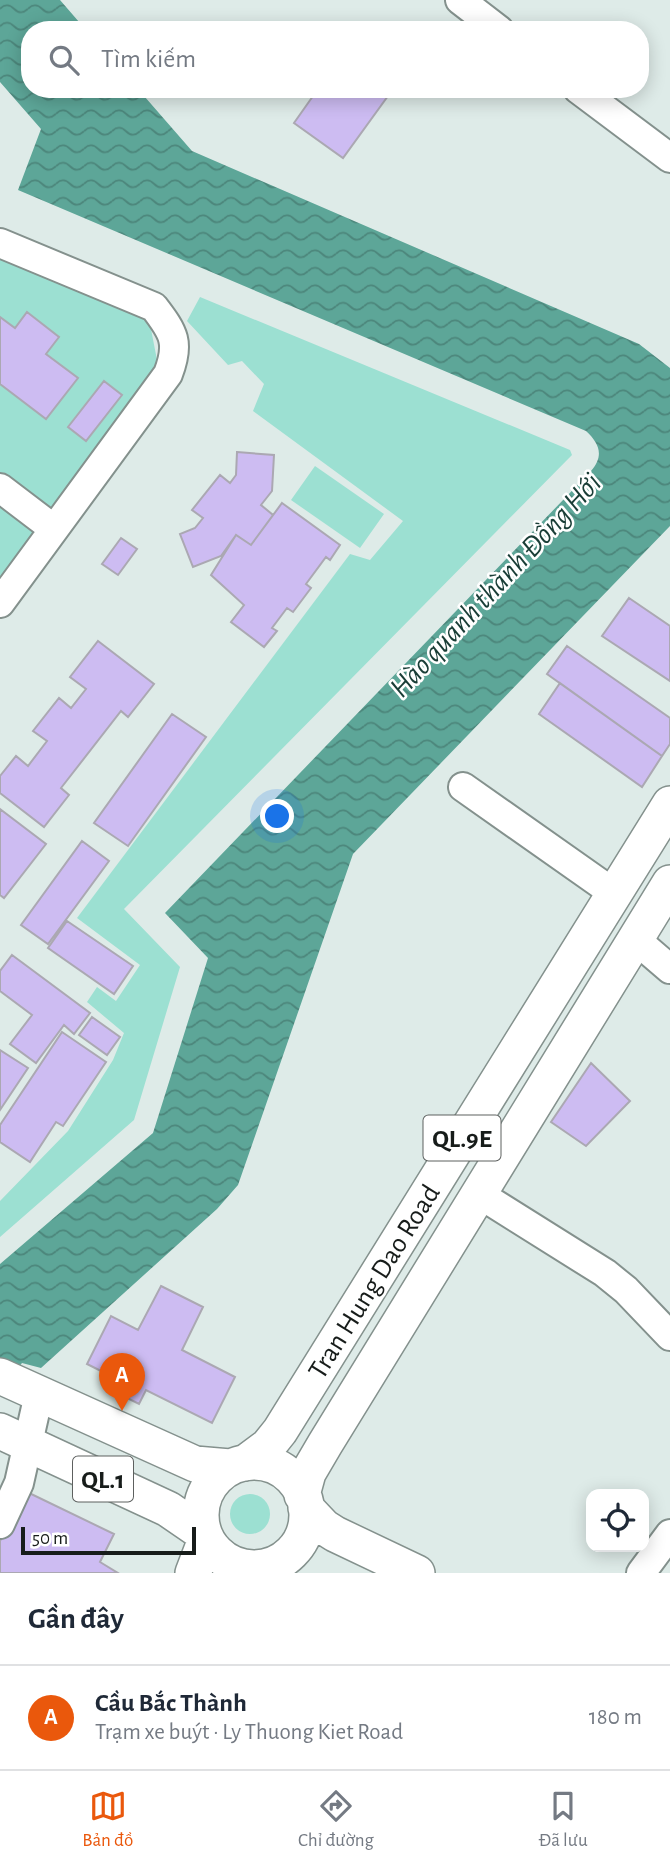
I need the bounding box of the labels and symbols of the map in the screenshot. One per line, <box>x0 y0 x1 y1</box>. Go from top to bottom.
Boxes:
water label: Hào quanh thành Đồng Hới <box>384 468 607 703</box>
your location <box>260 799 294 833</box>
road number: QL.9E <box>424 1116 500 1161</box>
street label: Tran Hung Dao Road <box>304 1180 446 1384</box>
pin: A <box>99 1353 145 1411</box>
road number: QL.1 <box>73 1456 133 1502</box>
scale bar <box>21 1524 196 1556</box>

